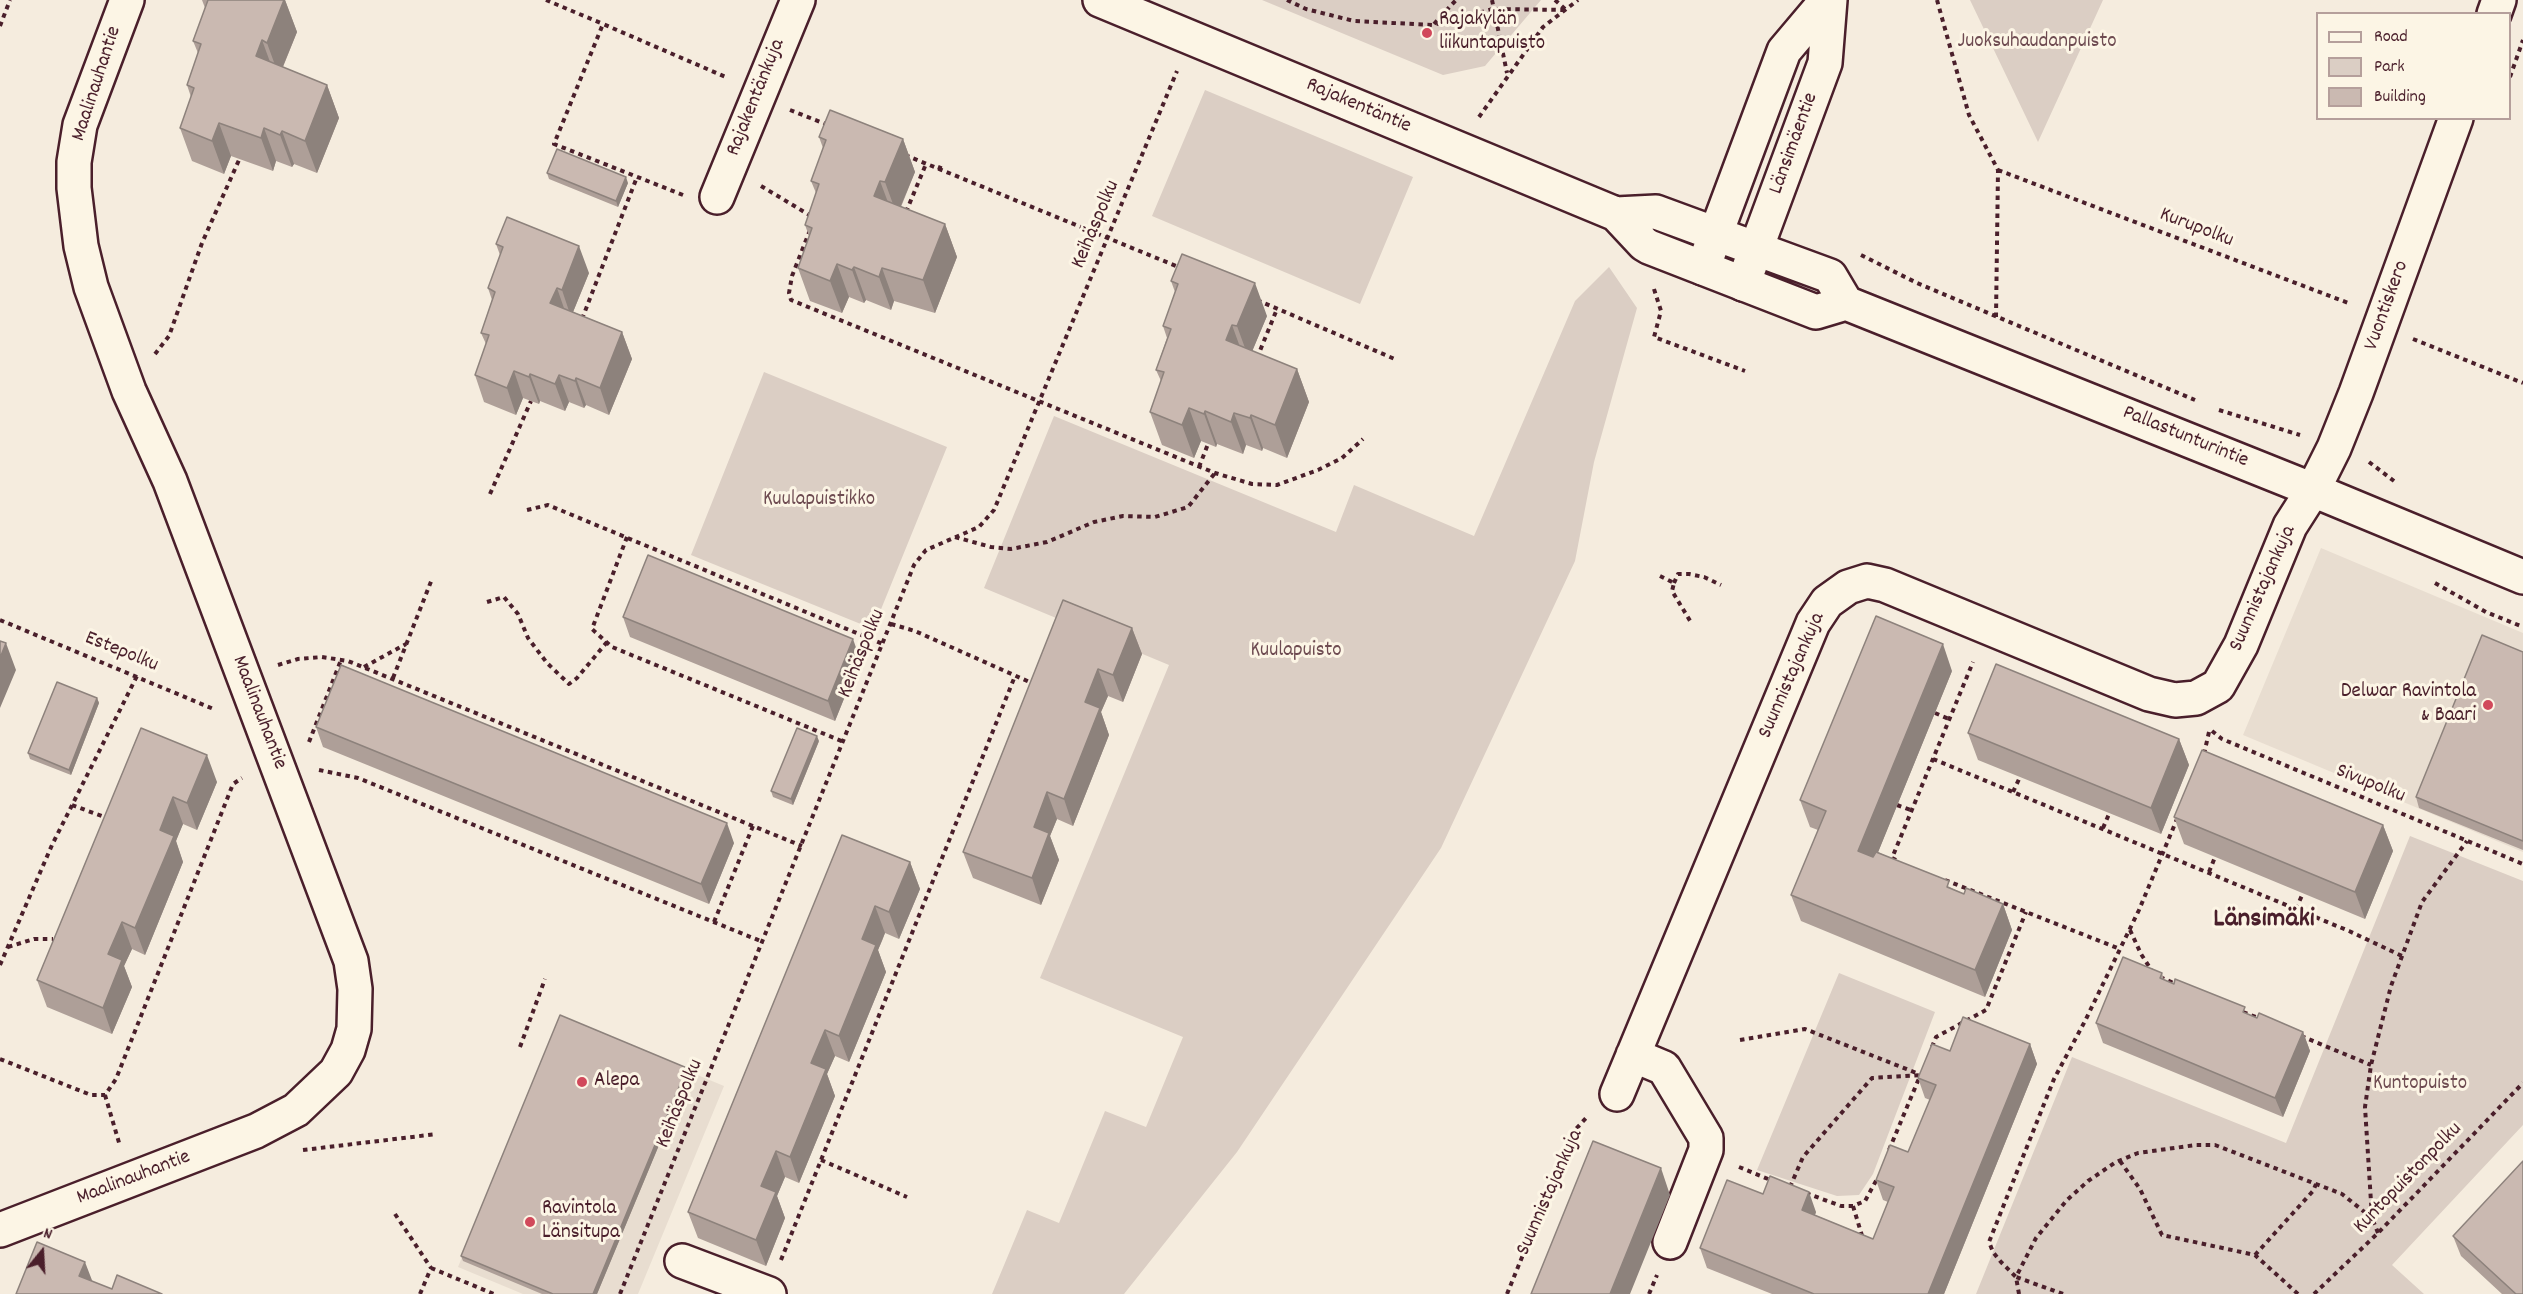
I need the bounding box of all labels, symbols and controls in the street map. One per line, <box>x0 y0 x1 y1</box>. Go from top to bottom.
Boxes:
place label: Rajakylän liikuntapuisto <box>1439 8 1545 58</box>
legend <box>2316 12 2511 120</box>
street label: Maalinauhantie <box>68 23 128 145</box>
text: Road <box>2374 25 2408 50</box>
marker: Rajakylän liikuntapuisto <box>1420 26 1434 40</box>
park label: Juoksuhaudanpuisto <box>1958 30 2116 56</box>
street label: Rajakentänkuja <box>722 36 792 160</box>
text: Park <box>2374 55 2405 80</box>
street label: Rajakentäntie <box>1302 74 1414 140</box>
text: Building <box>2374 85 2426 110</box>
street label: Länsimäentie <box>1765 90 1825 198</box>
street label: Keihäspolku <box>1067 177 1127 273</box>
street label: Kurupolku <box>2155 203 2237 255</box>
street label: Vuontiskero <box>2360 258 2416 354</box>
street label: Pallastunturintie <box>2118 401 2252 475</box>
park label: Kuulapuistikko <box>763 488 875 514</box>
street label: Suunnistajankuja <box>2225 522 2303 656</box>
street label: Keihäspolku <box>834 606 892 702</box>
street label: Suunnistajankuja <box>1754 609 1832 743</box>
street label: Estepolku <box>81 627 161 679</box>
park label: Kuulapuisto <box>1250 639 1342 665</box>
street label: Maalinauhantie <box>225 653 291 773</box>
place label: Delwar Ravintola & Baari <box>2341 680 2476 730</box>
marker: Delwar Ravintola & Baari <box>2481 698 2495 712</box>
street label: Sivupolku <box>2332 760 2408 810</box>
district label: Länsimäki <box>2213 905 2315 937</box>
street label: Keihäspolku <box>652 1056 710 1152</box>
place label: Alepa <box>594 1069 639 1095</box>
park label: Kuntopuisto <box>2373 1072 2467 1098</box>
marker: Alepa <box>575 1075 589 1089</box>
street label: Kuntopuistonpolku <box>2349 1118 2469 1240</box>
street label: Suunnistajankuja <box>1512 1126 1590 1260</box>
street label: Maalinauhantie <box>74 1146 194 1212</box>
place label: Ravintola Länsitupa <box>542 1197 620 1247</box>
marker: Ravintola Länsitupa <box>523 1215 537 1229</box>
north arrow <box>12 1222 72 1282</box>
text: N <box>40 1222 55 1247</box>

